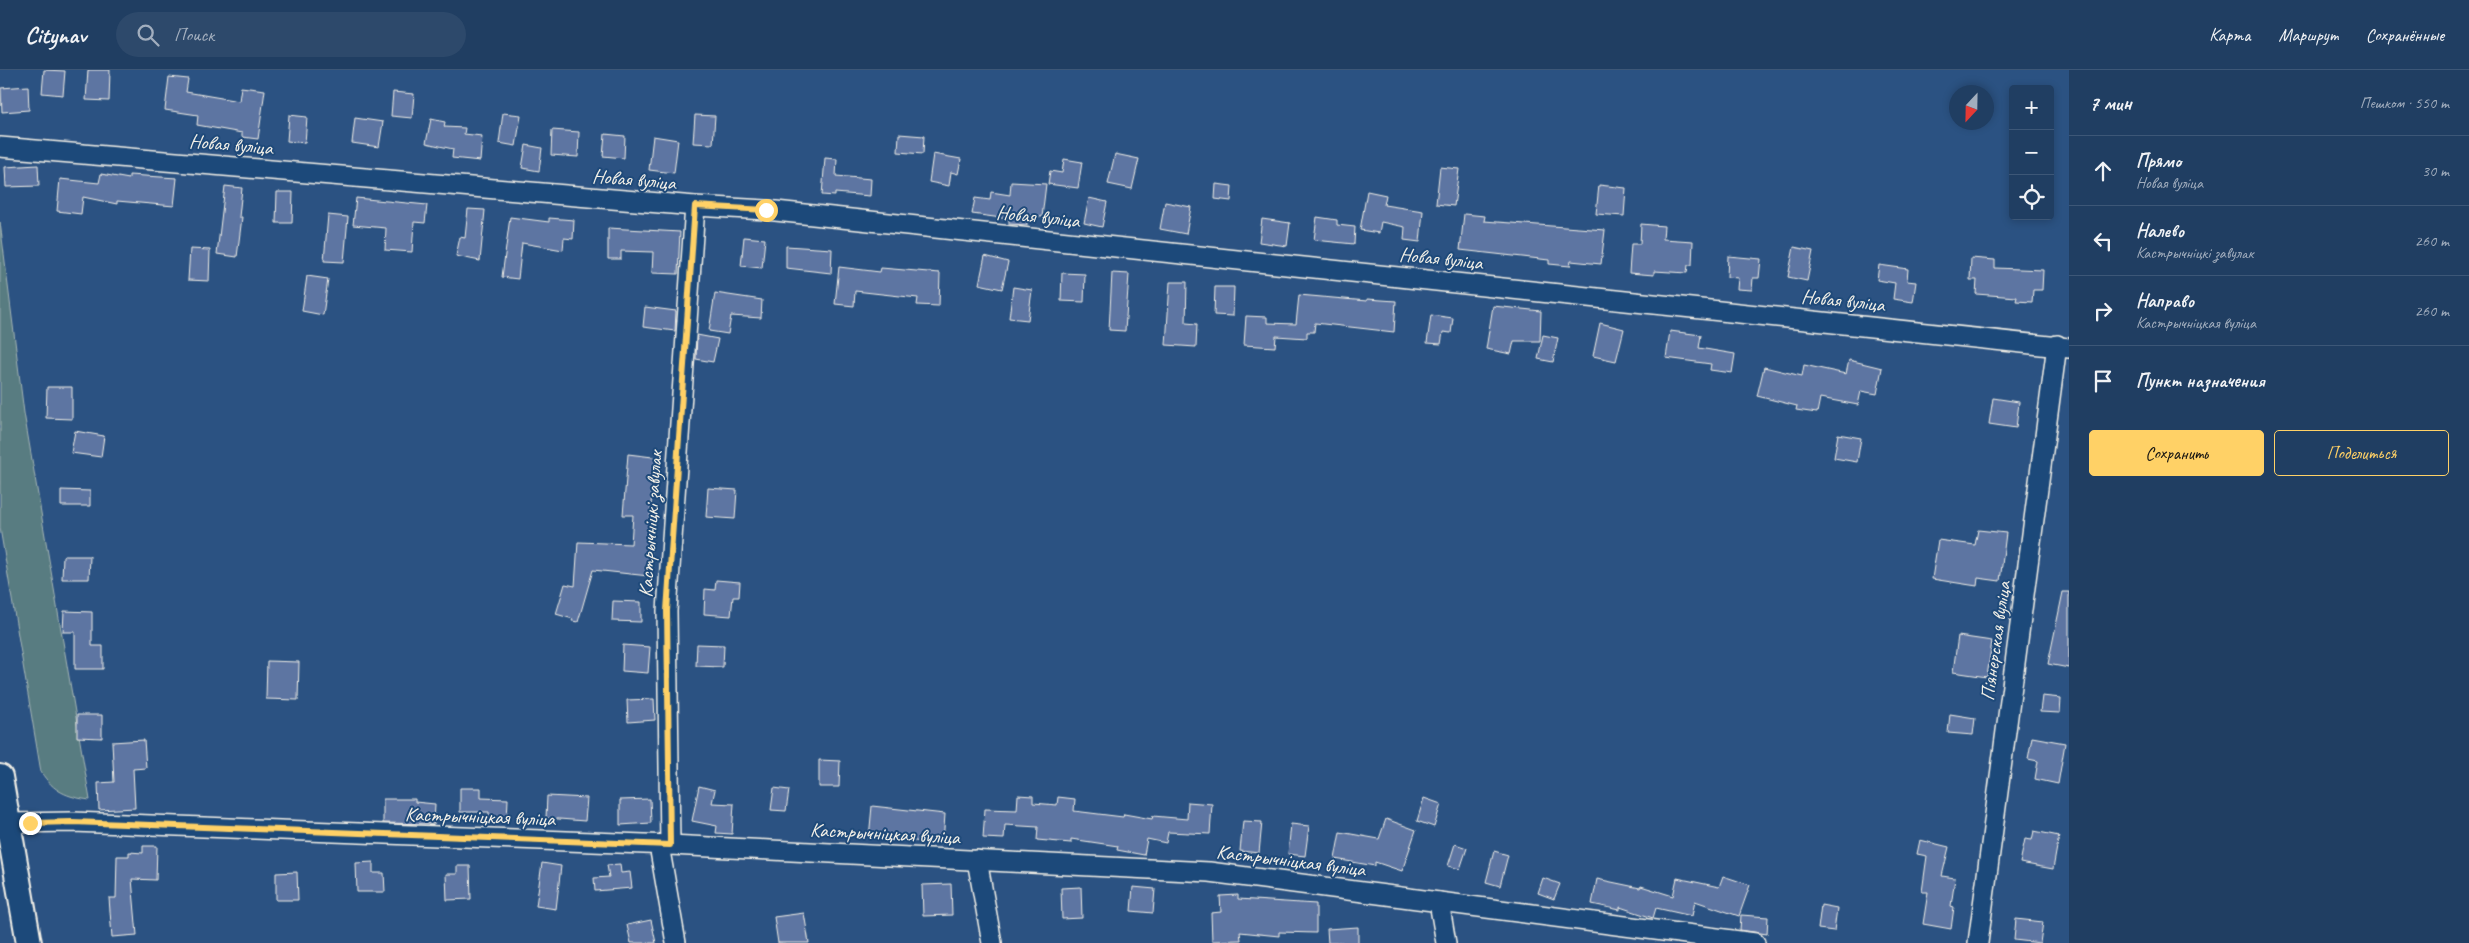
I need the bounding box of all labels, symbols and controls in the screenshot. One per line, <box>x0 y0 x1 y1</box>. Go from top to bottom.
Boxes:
search box <box>116 12 466 57</box>
text: Citynav <box>25 20 86 50</box>
icon: search <box>134 21 162 49</box>
text: Поиск <box>174 23 214 47</box>
text: Карта <box>2209 24 2250 46</box>
text: Маршрут <box>2278 24 2338 46</box>
text: Сохранённые <box>2366 24 2444 46</box>
north arrow <box>1949 85 1994 130</box>
map controls <box>2009 85 2054 220</box>
button: + <box>2009 85 2054 130</box>
text: 7 мин <box>2089 90 2132 116</box>
text: Пешком · 550 m <box>2360 93 2449 113</box>
street label: Новая вуліца <box>188 128 275 161</box>
button: − <box>2009 130 2054 175</box>
text: Прямо <box>2136 149 2181 173</box>
icon: ahead <box>2089 157 2117 185</box>
text: 30 m <box>2422 161 2449 181</box>
street label: Новая вуліца <box>591 163 678 196</box>
text: Новая вуліца <box>2136 173 2203 193</box>
button: locate <box>2009 175 2054 220</box>
route start <box>755 199 778 222</box>
street label: Новая вуліца <box>995 200 1082 233</box>
text: Налево <box>2136 219 2184 243</box>
icon: left <box>2089 227 2117 255</box>
text: 260 m <box>2415 231 2449 251</box>
street label: Новая вуліца <box>1398 242 1485 275</box>
text: Кастрычніцкі завулак <box>2136 243 2253 263</box>
street label: Новая вуліца <box>1800 284 1887 317</box>
text: Направо <box>2136 289 2194 313</box>
icon: right <box>2089 297 2117 325</box>
text: 260 m <box>2415 301 2449 321</box>
text: Кастрычніцкая вуліца <box>2136 313 2256 333</box>
icon: arrive <box>2089 367 2117 395</box>
text: Пункт назначения <box>2136 369 2265 393</box>
button: Сохранить <box>2089 430 2264 476</box>
button: Поделиться <box>2274 430 2449 476</box>
street label: Кастрычніцкі завулак <box>633 448 669 598</box>
street label: Піянерская вуліца <box>1975 579 2016 702</box>
street label: Кастрычніцкая вуліца <box>405 801 557 832</box>
route end <box>19 812 42 835</box>
street label: Кастрычніцкая вуліца <box>809 817 962 850</box>
street label: Кастрычніцкая вуліца <box>1215 839 1368 882</box>

